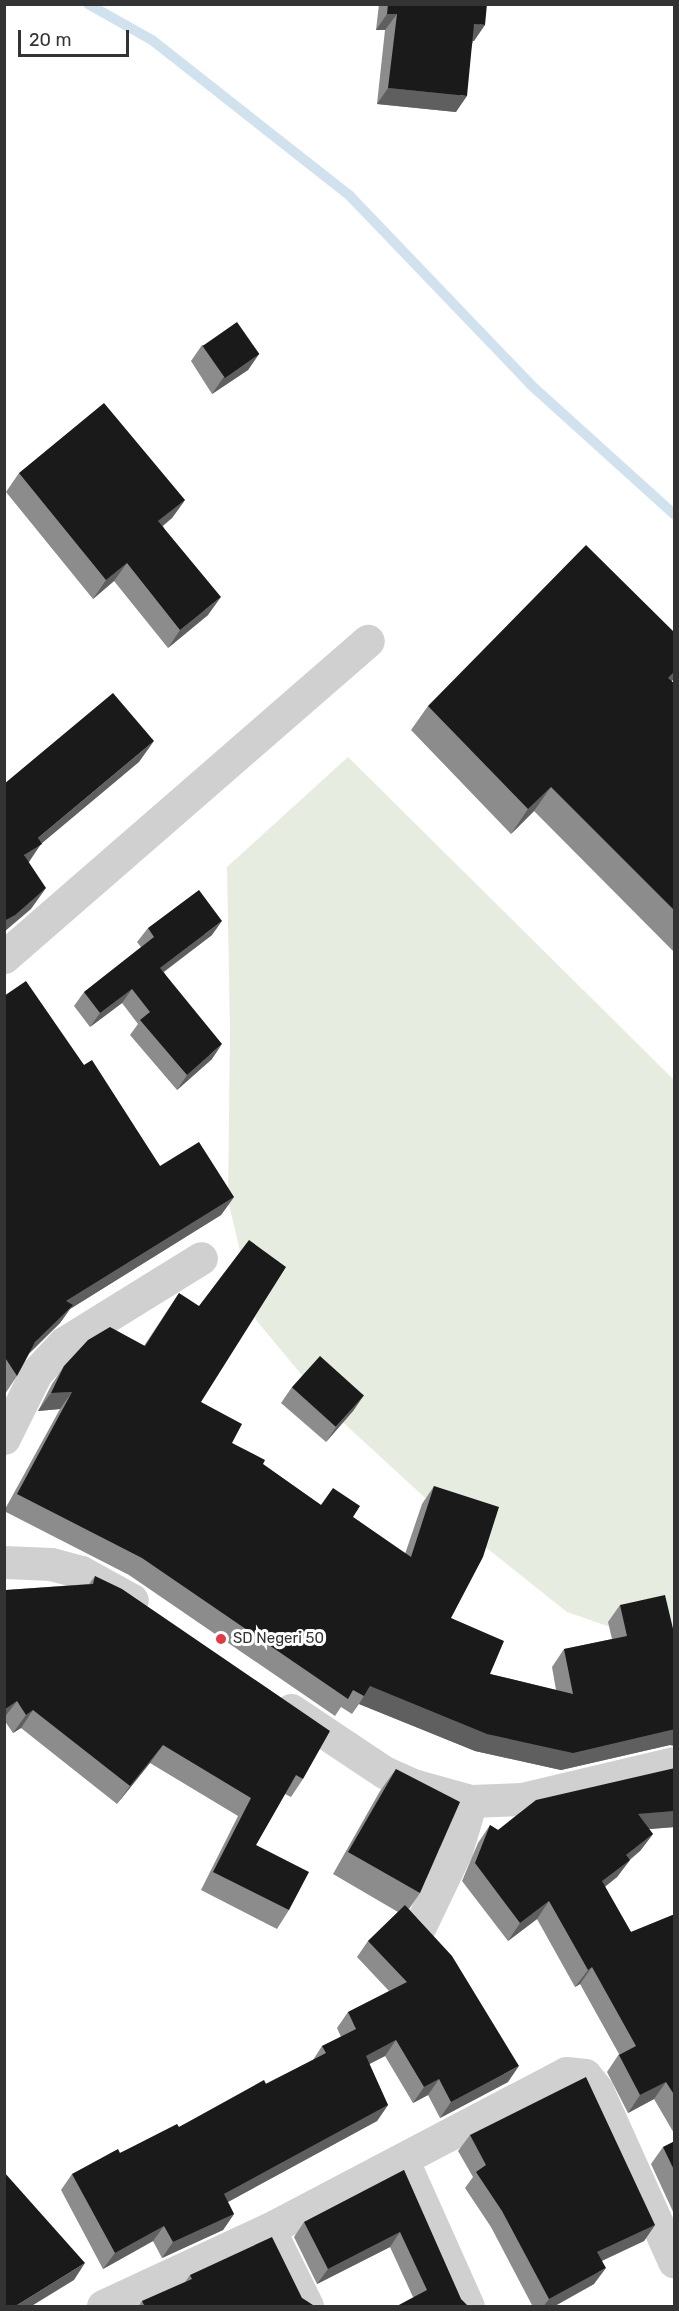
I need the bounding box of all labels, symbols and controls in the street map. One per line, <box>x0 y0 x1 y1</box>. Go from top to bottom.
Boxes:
scale bar <box>21 18 132 56</box>
text: 20 m <box>29 29 71 51</box>
place label: SD Negeri 50 <box>233 1630 324 1648</box>
marker: SD Negeri 50 <box>214 1632 228 1646</box>

